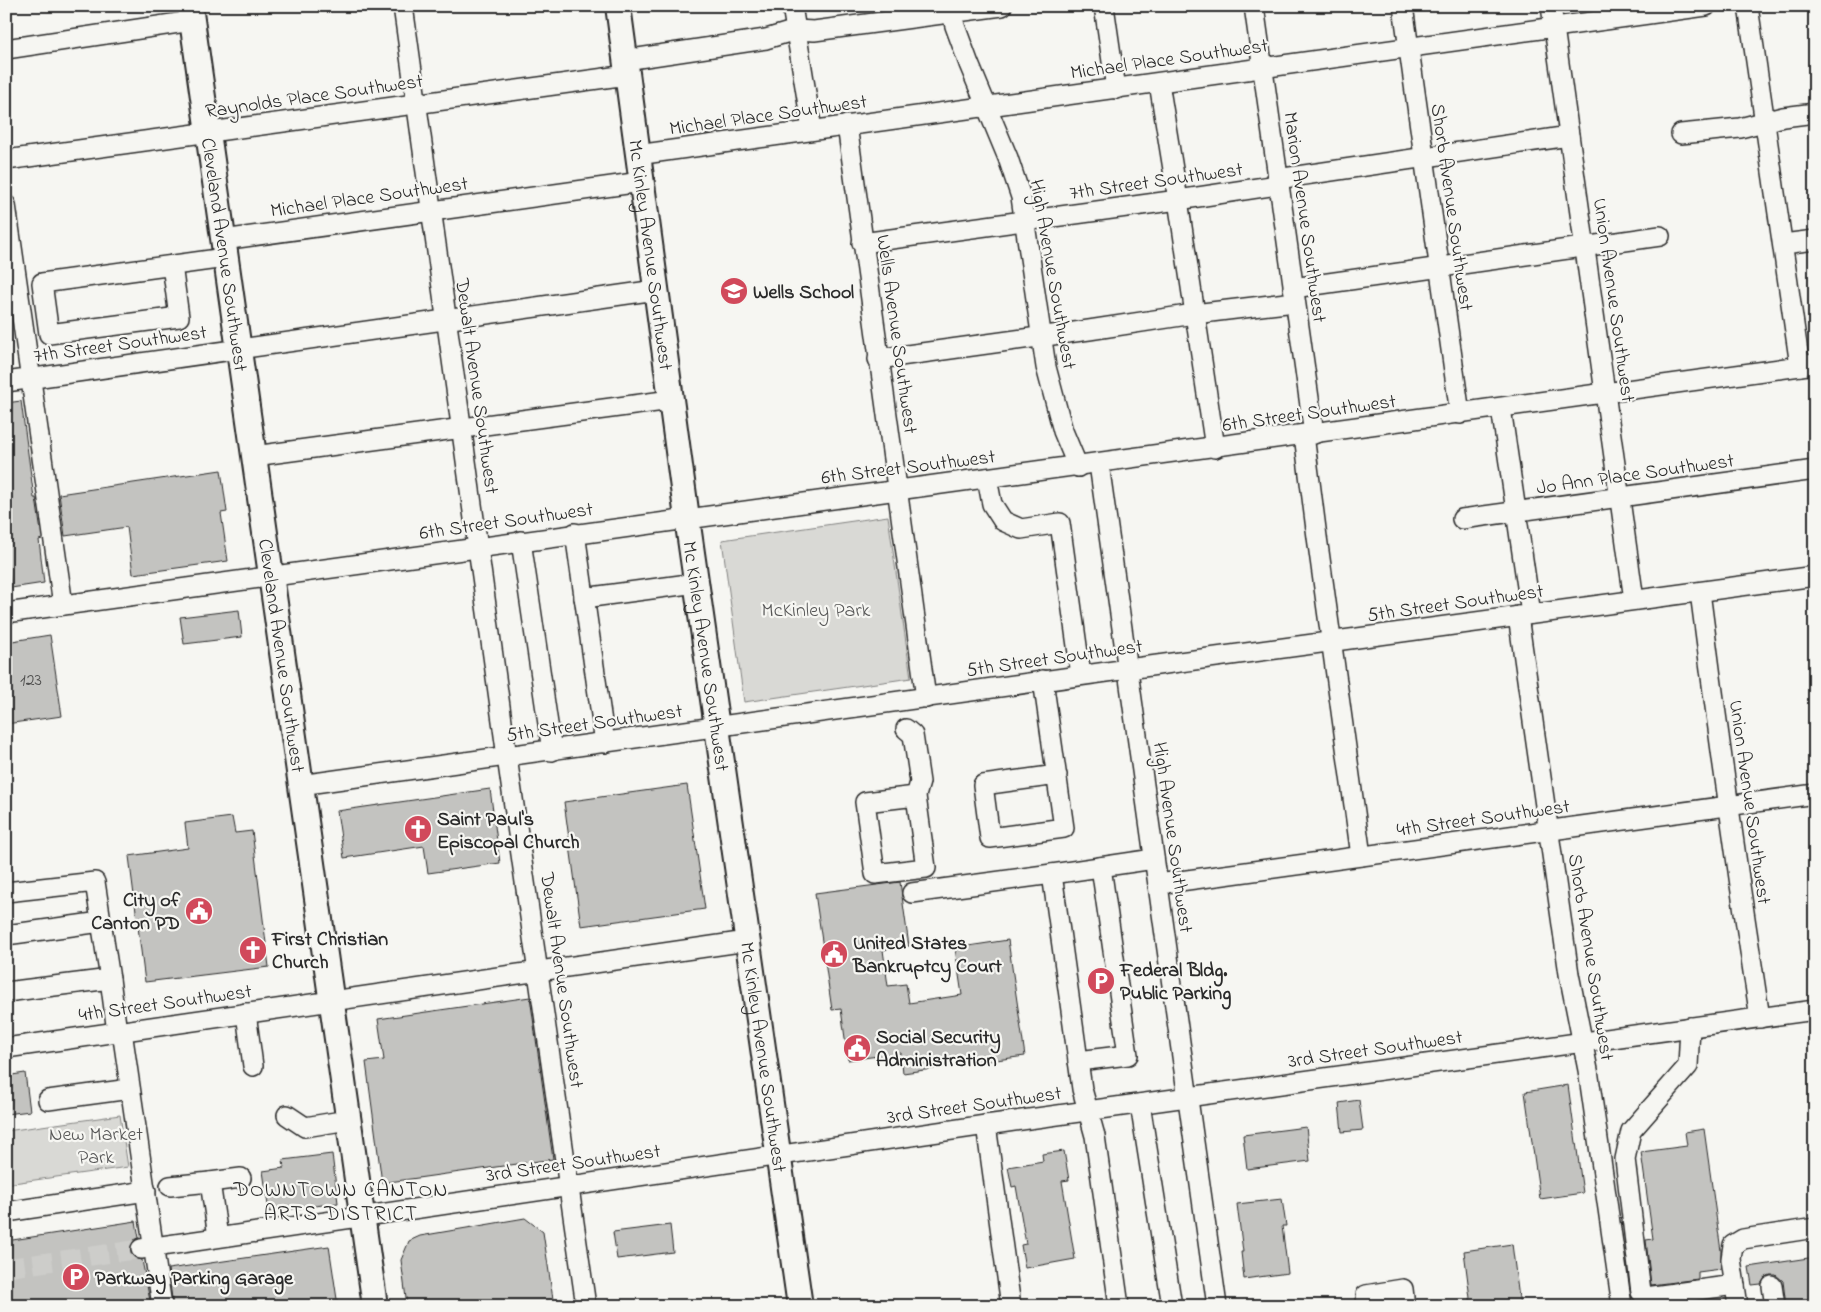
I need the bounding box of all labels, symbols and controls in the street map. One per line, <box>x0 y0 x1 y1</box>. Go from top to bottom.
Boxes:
street label: Michael Place Southwest <box>1069 32 1270 89</box>
street label: Raynolds Place Southwest <box>204 68 425 127</box>
street label: Michael Place Southwest <box>668 88 869 145</box>
street label: Shorb Avenue Southwest <box>1422 102 1479 313</box>
street label: Marion Avenue Southwest <box>1274 110 1333 325</box>
street label: Cleveland Avenue Southwest <box>192 136 254 374</box>
street label: Mc Kinley Avenue Southwest <box>619 138 679 372</box>
street label: 7th Street Southwest <box>1068 156 1245 209</box>
street label: Michael Place Southwest <box>269 170 470 227</box>
street label: High Avenue Southwest <box>1020 177 1083 372</box>
street label: Union Avenue Southwest <box>1584 196 1641 405</box>
street label: Wells Avenue Southwest <box>867 233 924 436</box>
street label: Dewalt Avenue Southwest <box>446 276 505 496</box>
school or university icon: Wells School <box>719 276 749 306</box>
place label: Wells School <box>753 279 854 308</box>
street label: 7th Street Southwest <box>32 319 209 372</box>
street label: 6th Street Southwest <box>1221 388 1398 441</box>
street label: 6th Street Southwest <box>820 443 997 494</box>
street label: Jo Ann Place Southwest <box>1535 447 1736 504</box>
street label: 6th Street Southwest <box>418 496 595 549</box>
street label: Cleveland Avenue Southwest <box>249 537 311 775</box>
street label: Mc Kinley Avenue Southwest <box>673 539 735 774</box>
street label: 5th Street Southwest <box>1365 578 1546 631</box>
park label: McKinley Park <box>762 597 871 626</box>
street label: 5th Street Southwest <box>964 633 1145 686</box>
house number: 123 <box>20 668 42 694</box>
street label: 5th Street Southwest <box>504 698 685 751</box>
street label: Union Avenue Southwest <box>1720 698 1777 907</box>
street label: High Avenue Southwest <box>1143 740 1199 935</box>
street label: 4th Street Southwest <box>1395 793 1572 846</box>
place label: Saint Paul's Episcopal Church <box>437 806 580 858</box>
church icon: Saint Paul's Episcopal Church <box>403 814 433 844</box>
street label: Shorb Avenue Southwest <box>1559 852 1620 1063</box>
street label: Dewalt Avenue Southwest <box>531 870 590 1090</box>
place label: City of Canton PD <box>91 887 181 939</box>
public building icon: City of Canton PD <box>184 896 214 926</box>
place label: First Christian Church <box>271 926 388 978</box>
place label: United States Bankruptcy Court <box>852 930 1002 983</box>
church icon: First Christian Church <box>238 935 268 965</box>
public building icon: United States Bankruptcy Court <box>819 939 849 969</box>
street label: Mc Kinley Avenue Southwest <box>731 940 793 1175</box>
place label: Federal Bldg. Public Parking <box>1119 957 1231 1010</box>
parking icon: Federal Bldg. Public Parking <box>1086 966 1116 996</box>
street label: 4th Street Southwest <box>77 978 254 1031</box>
place label: Social Security Administration <box>876 1024 1001 1076</box>
street label: 3rd Street Southwest <box>1286 1024 1465 1077</box>
public building icon: Social Security Administration <box>842 1033 872 1063</box>
street label: 3rd Street Southwest <box>885 1080 1064 1133</box>
park label: New Market Park <box>49 1121 143 1173</box>
street label: 3rd Street Southwest <box>484 1138 663 1191</box>
district label: DOWNTOWN CANTON ARTS DISTRICT <box>233 1176 448 1230</box>
parking icon: Parkway Parking Garage <box>61 1262 91 1292</box>
place label: Parkway Parking Garage <box>95 1265 294 1295</box>

